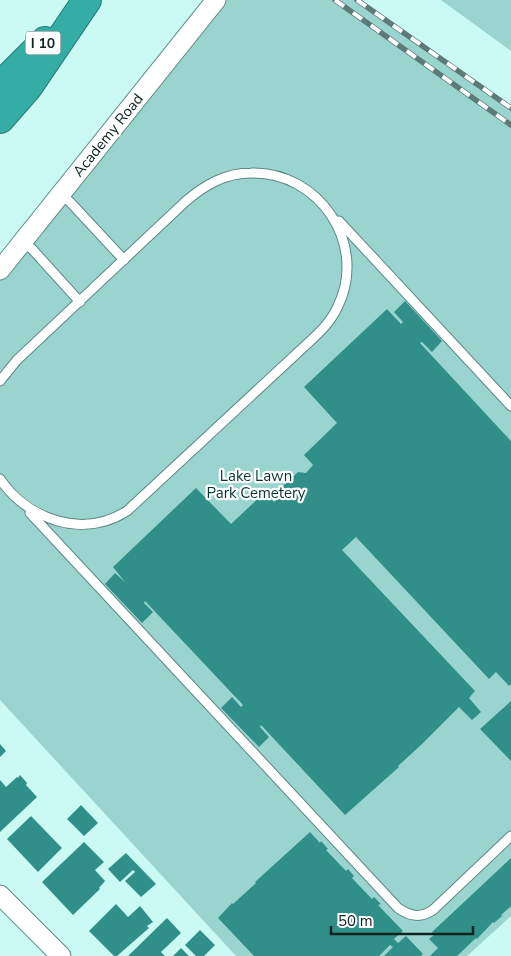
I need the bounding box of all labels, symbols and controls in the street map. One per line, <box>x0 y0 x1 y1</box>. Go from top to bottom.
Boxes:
road number: I 10 <box>26 32 60 54</box>
street label: Academy Road <box>68 89 148 181</box>
park label: Lake Lawn Park Cemetery <box>207 466 306 503</box>
scale bar <box>331 904 474 936</box>
text: 50 m <box>338 911 373 931</box>

